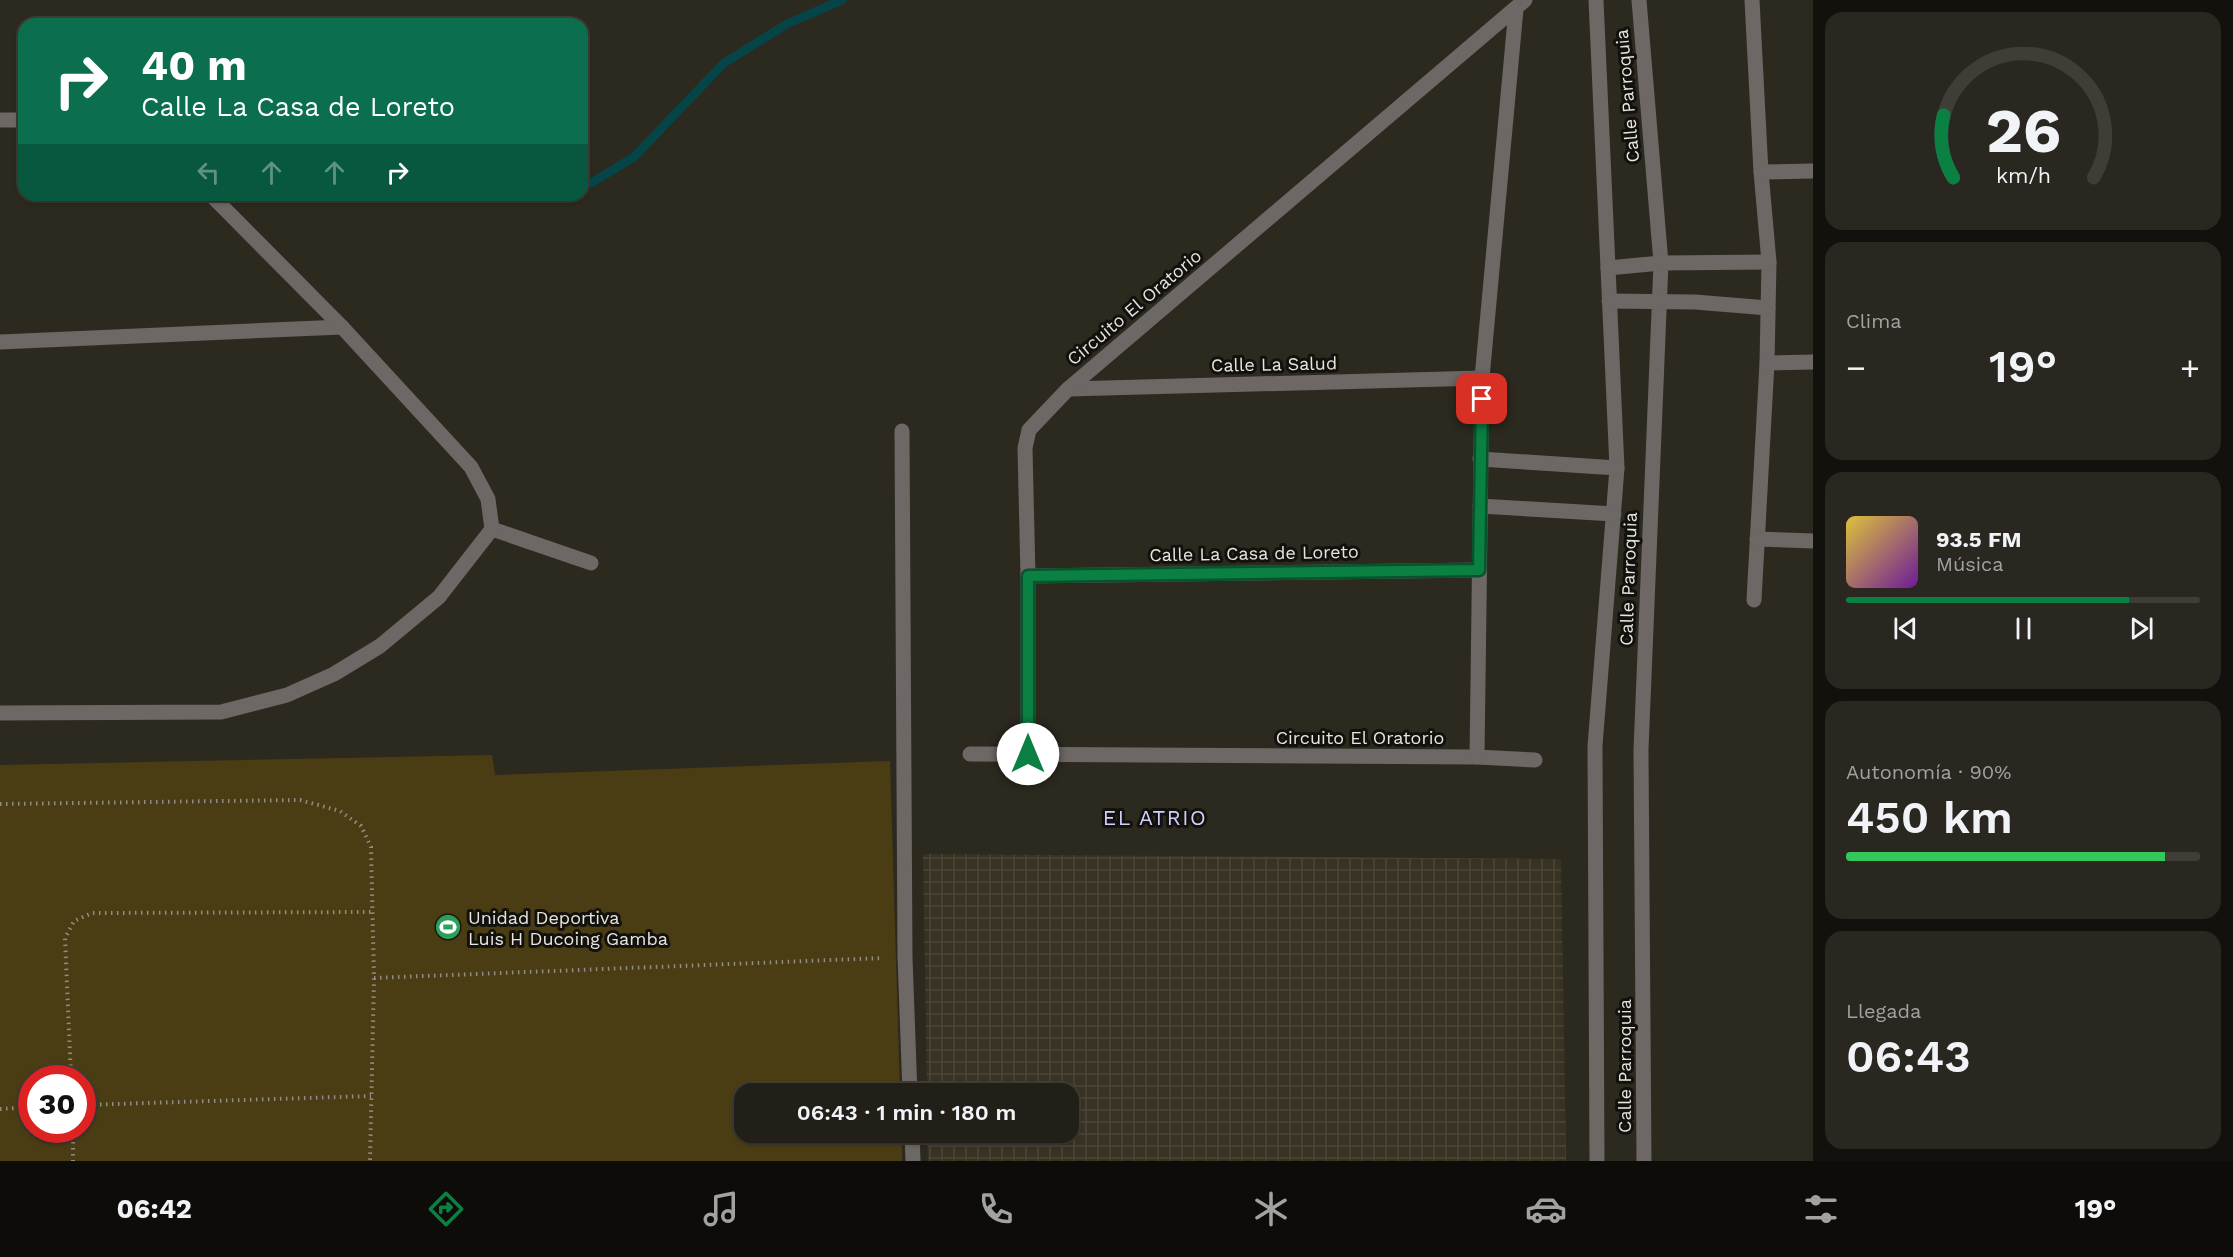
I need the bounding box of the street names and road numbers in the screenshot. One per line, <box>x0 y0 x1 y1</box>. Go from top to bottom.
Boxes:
street label: Calle Parroquia <box>1611 28 1643 164</box>
street label: Circuito El Oratorio <box>1063 245 1205 369</box>
street label: Calle La Salud <box>1211 352 1337 376</box>
street label: Calle Parroquia <box>1615 512 1641 646</box>
street label: Calle La Casa de Loreto <box>1149 541 1359 565</box>
street label: Circuito El Oratorio <box>1276 727 1444 748</box>
street label: Calle Parroquia <box>1614 999 1635 1133</box>

